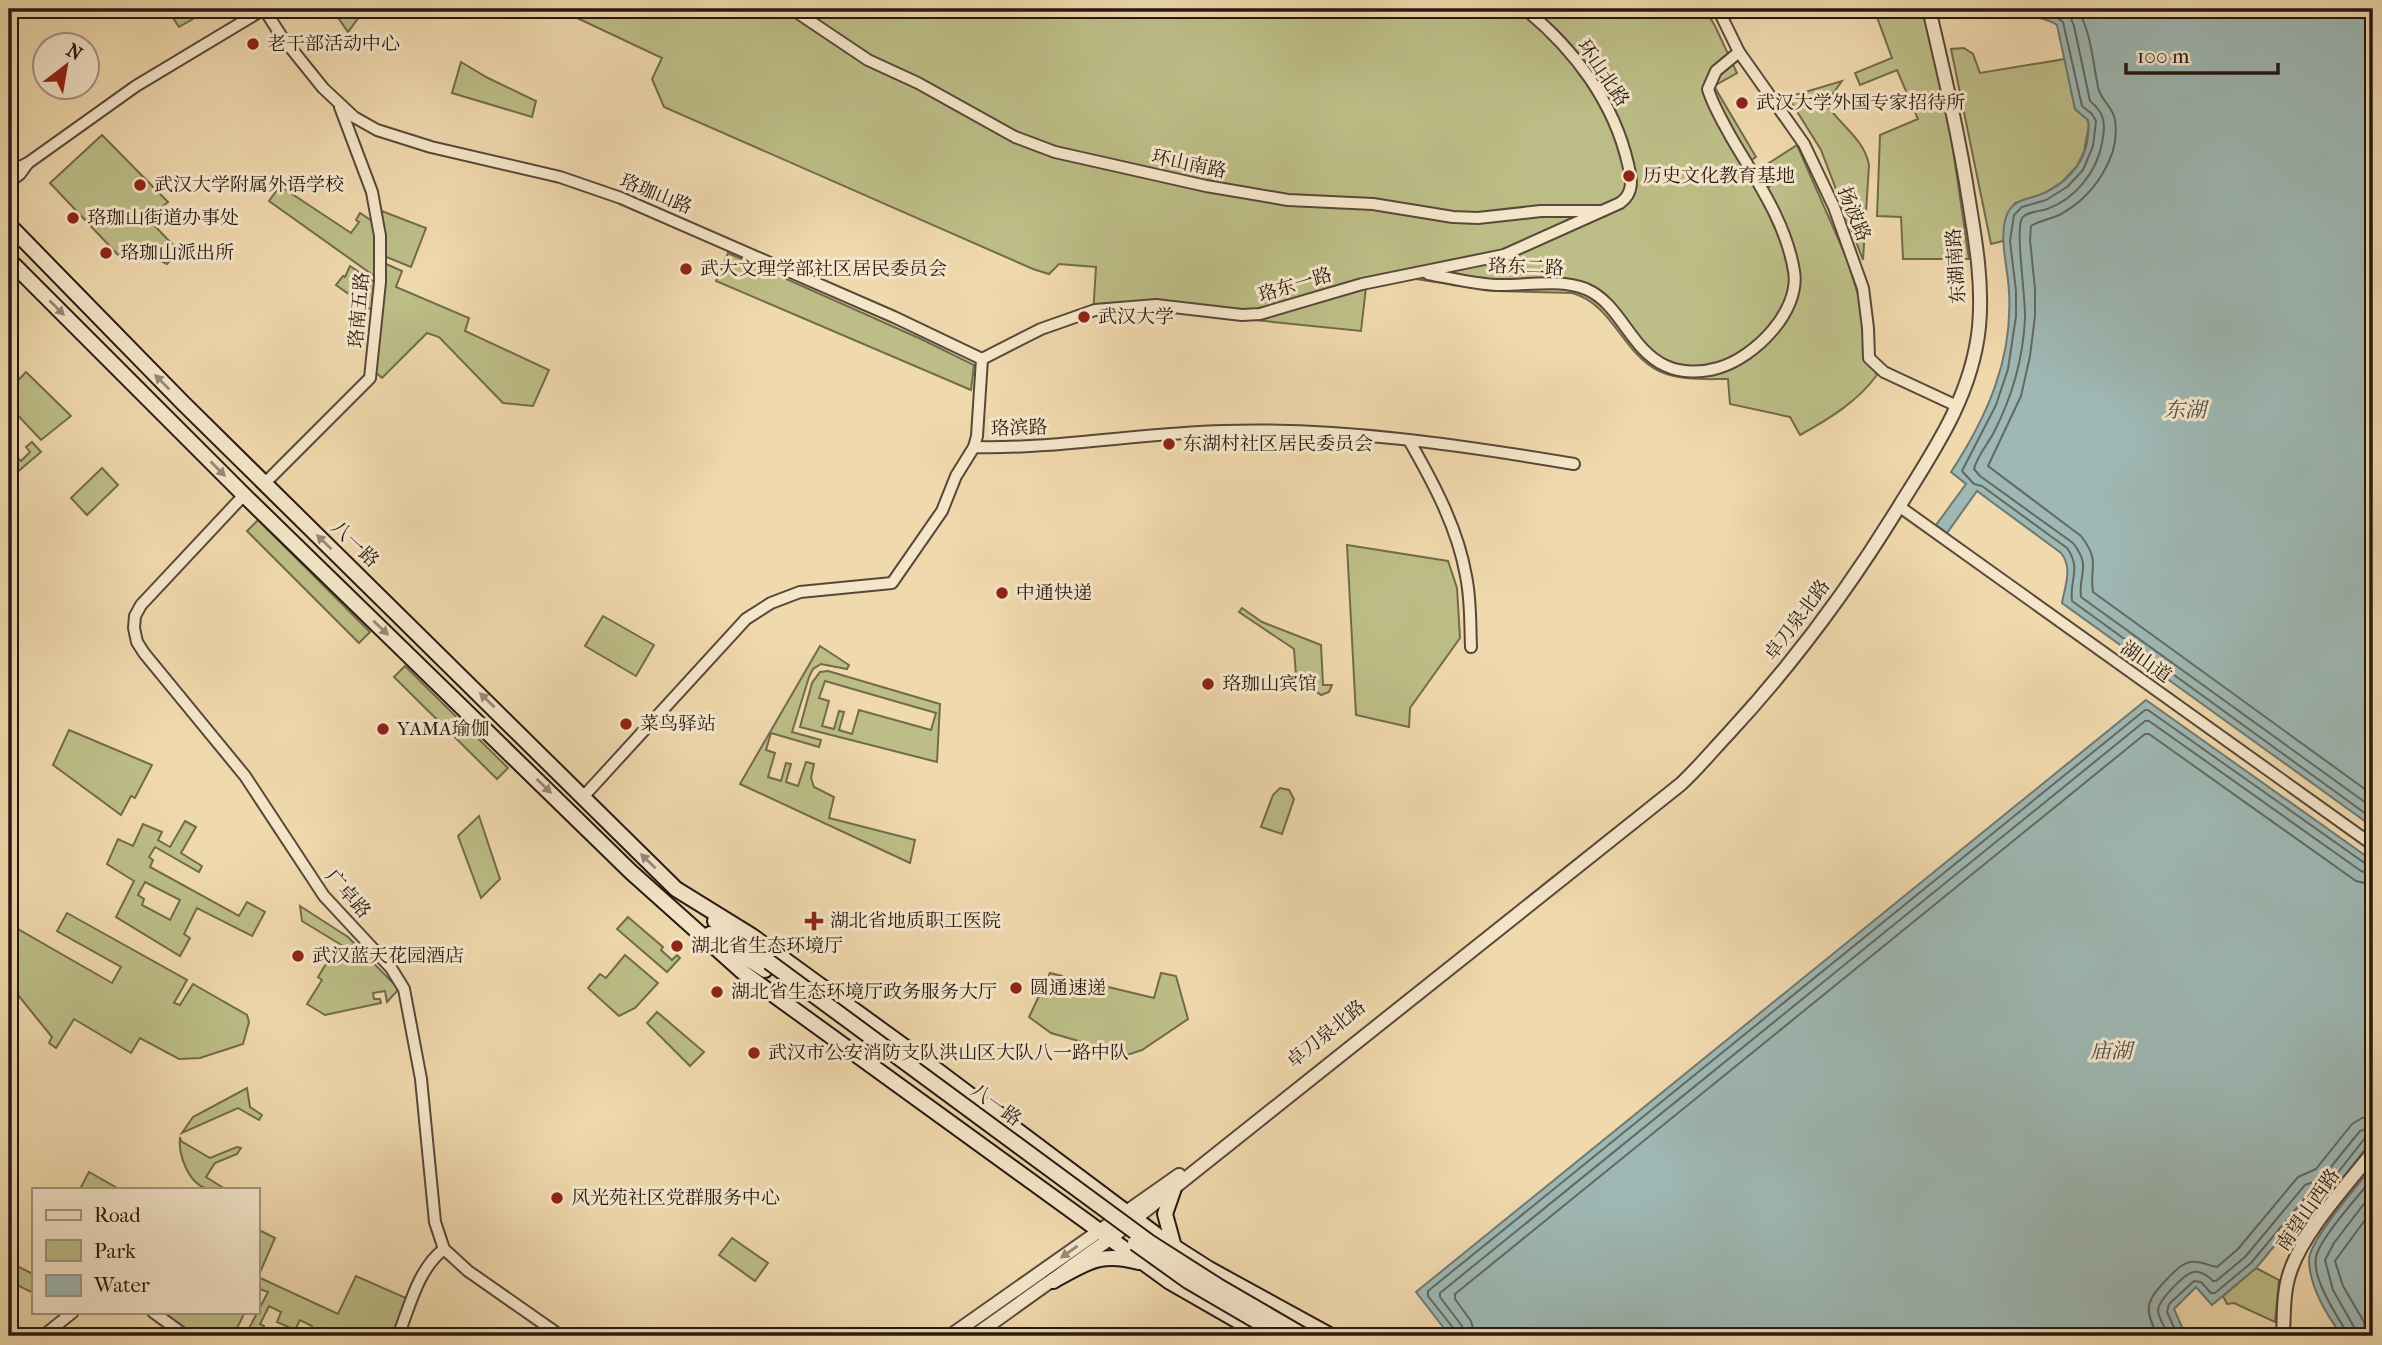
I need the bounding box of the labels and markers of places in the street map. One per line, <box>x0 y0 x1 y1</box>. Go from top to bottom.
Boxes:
place label: 老干部活动中心 <box>267 33 400 55</box>
marker: 老干部活动中心 <box>245 36 261 52</box>
place label: 武汉大学外国专家招待所 <box>1756 92 1965 114</box>
marker: 武汉大学外国专家招待所 <box>1734 95 1750 111</box>
place label: 历史文化教育基地 <box>1643 165 1795 187</box>
marker: 历史文化教育基地 <box>1621 168 1637 184</box>
place label: 武汉大学附属外语学校 <box>154 174 344 196</box>
marker: 武汉大学附属外语学校 <box>132 177 148 193</box>
place label: 珞珈山街道办事处 <box>87 207 239 229</box>
marker: 珞珈山街道办事处 <box>65 210 81 226</box>
place label: 珞珈山派出所 <box>120 242 234 264</box>
marker: 珞珈山派出所 <box>98 245 114 261</box>
place label: 武大文理学部社区居民委员会 <box>700 258 947 280</box>
marker: 武大文理学部社区居民委员会 <box>678 261 694 277</box>
place label: 武汉大学 <box>1098 306 1174 328</box>
marker: 武汉大学 <box>1076 309 1092 325</box>
place label: 东湖村社区居民委员会 <box>1183 433 1373 455</box>
marker: 东湖村社区居民委员会 <box>1161 436 1177 452</box>
place label: 中通快递 <box>1016 582 1092 604</box>
marker: 中通快递 <box>994 585 1010 601</box>
place label: 珞珈山宾馆 <box>1222 673 1317 695</box>
marker: 珞珈山宾馆 <box>1200 676 1216 692</box>
place label: 菜鸟驿站 <box>640 713 716 735</box>
marker: 菜鸟驿站 <box>618 716 634 732</box>
place label: YAMA瑜伽 <box>396 718 490 740</box>
marker: YAMA瑜伽 <box>375 721 391 737</box>
place label: 湖北省地质职工医院 <box>830 910 1001 932</box>
marker: 湖北省地质职工医院 <box>804 911 824 931</box>
place label: 湖北省生态环境厅 <box>691 935 843 957</box>
marker: 湖北省生态环境厅 <box>669 938 685 954</box>
place label: 武汉蓝天花园酒店 <box>312 945 464 967</box>
marker: 武汉蓝天花园酒店 <box>290 948 306 964</box>
place label: 圆通速递 <box>1030 977 1106 999</box>
marker: 圆通速递 <box>1008 980 1024 996</box>
place label: 湖北省生态环境厅政务服务大厅 <box>731 981 997 1003</box>
marker: 湖北省生态环境厅政务服务大厅 <box>709 984 725 1000</box>
place label: 武汉市公安消防支队洪山区大队八一路中队 <box>768 1042 1129 1064</box>
marker: 武汉市公安消防支队洪山区大队八一路中队 <box>746 1045 762 1061</box>
place label: 风光苑社区党群服务中心 <box>571 1187 780 1209</box>
marker: 风光苑社区党群服务中心 <box>549 1190 565 1206</box>

